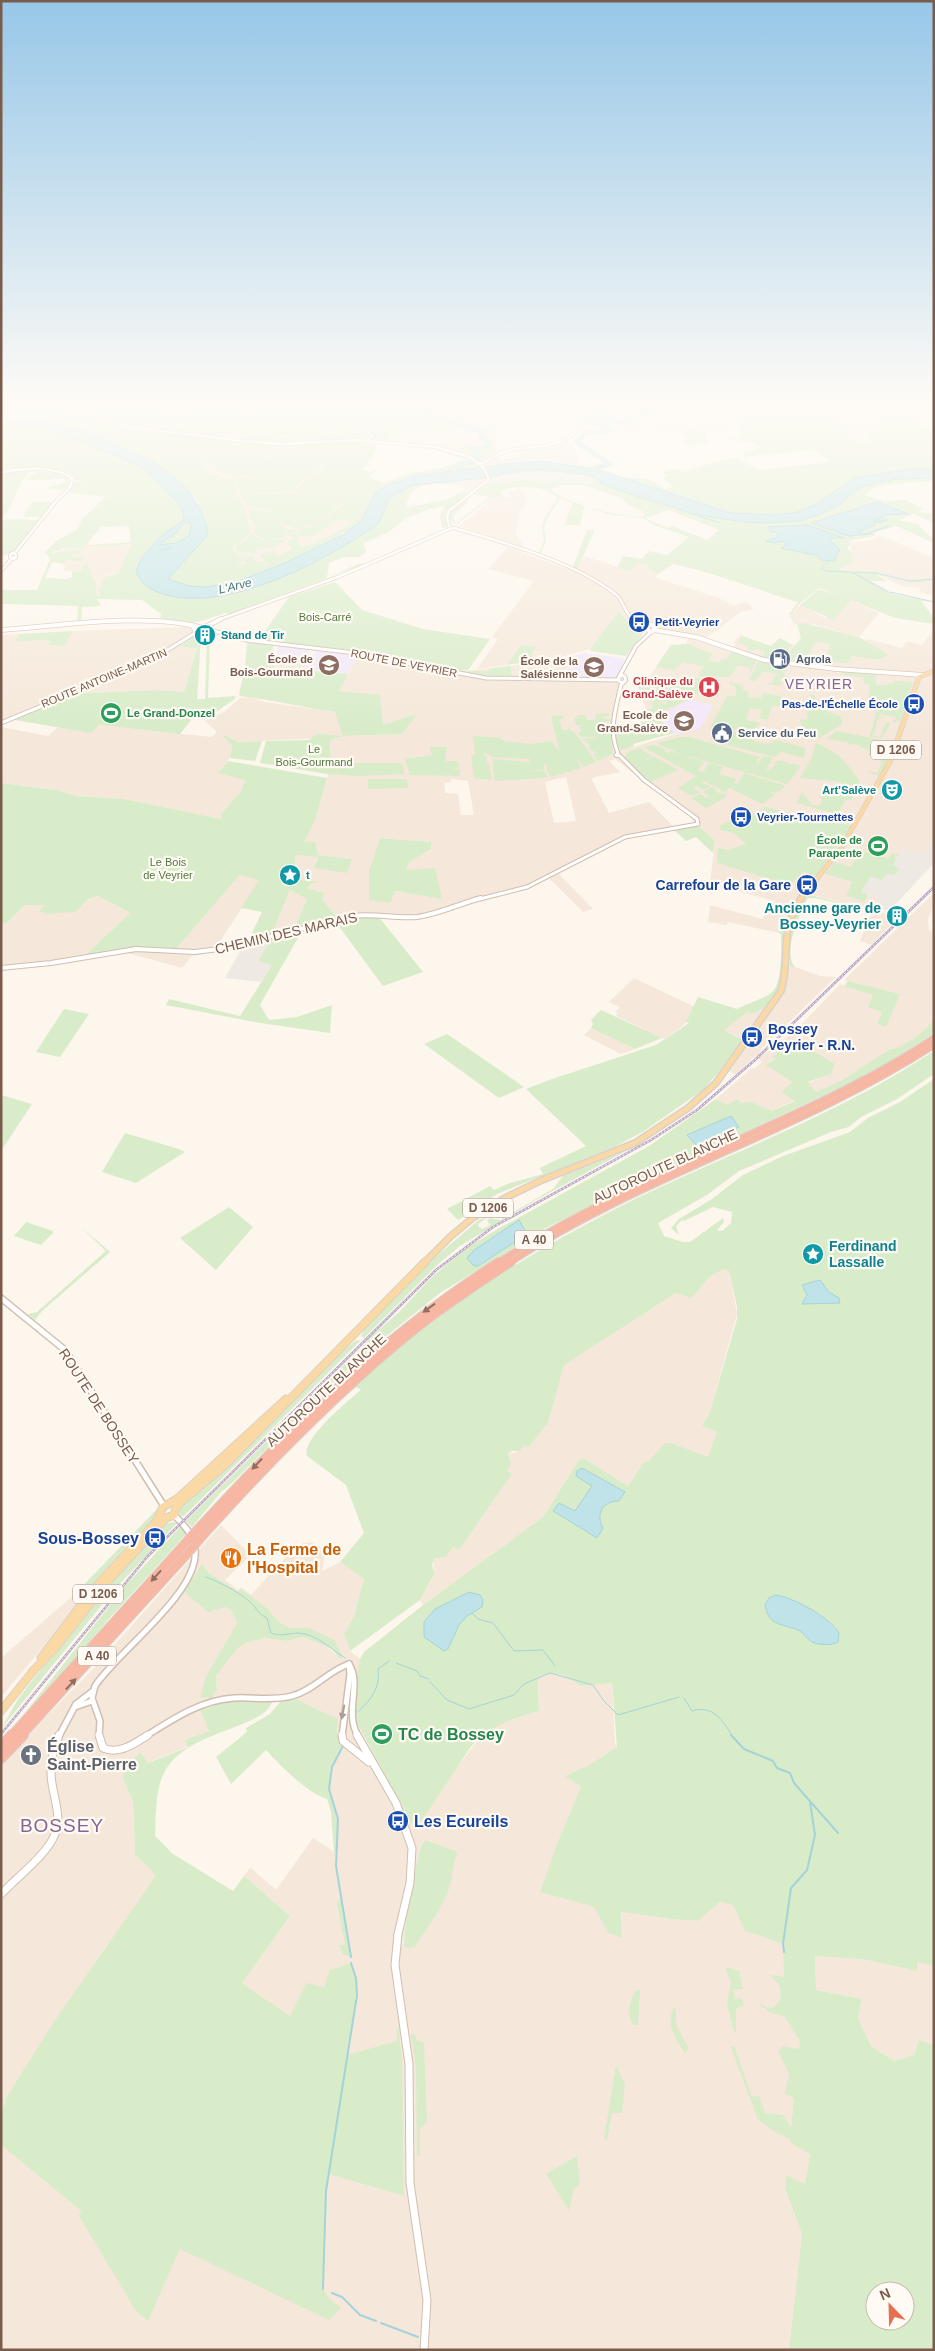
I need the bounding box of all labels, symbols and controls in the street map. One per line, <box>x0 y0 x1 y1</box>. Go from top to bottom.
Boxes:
water label: L'Arve <box>217 575 253 597</box>
bus stop icon: Petit-Veyrier <box>627 610 651 634</box>
park label: Bois-Carré <box>299 611 351 623</box>
place label: Petit-Veyrier <box>655 616 720 628</box>
building icon: Stand de Tir <box>193 623 217 647</box>
place label: Stand de Tir <box>221 629 285 641</box>
street label: ROUTE ANTOINE-MARTIN <box>39 646 169 710</box>
street label: ROUTE DE VEYRIER <box>350 647 458 679</box>
fuel station icon: Agrola <box>768 647 792 671</box>
place label: École de Bois-Gourmand <box>230 653 313 678</box>
school or university icon: École de Bois-Gourmand <box>317 653 341 677</box>
place label: Agrola <box>796 653 832 665</box>
place label: École de la Salésienne <box>521 655 579 680</box>
school or university icon: École de la Salésienne <box>582 655 606 679</box>
place label: Clinique du Grand-Salève <box>622 675 693 700</box>
hospital icon: Clinique du Grand-Salève <box>697 675 721 699</box>
district label: VEYRIER <box>785 676 853 692</box>
bus stop icon: Pas-de-l'Échelle École <box>902 692 926 716</box>
place label: Pas-de-l'Échelle École <box>782 698 898 710</box>
sports icon: Le Grand-Donzel <box>99 701 123 725</box>
place label: Le Grand-Donzel <box>127 707 215 719</box>
place label: Ecole de Grand-Salève <box>597 709 668 734</box>
school or university icon: Ecole de Grand-Salève <box>672 709 696 733</box>
public building icon: Service du Feu <box>710 721 734 745</box>
place label: Service du Feu <box>738 727 816 739</box>
road number: D 1206 <box>871 740 921 760</box>
park label: Le Bois-Gourmand <box>275 743 353 768</box>
theatre icon: Art’Salève <box>880 778 904 802</box>
place label: Art’Salève <box>822 784 876 796</box>
bus stop icon: Veyrier-Tournettes <box>729 805 753 829</box>
place label: Veyrier-Tournettes <box>757 811 853 823</box>
place label: École de Parapente <box>809 834 862 859</box>
sports icon: École de Parapente <box>866 834 890 858</box>
park label: Le Bois de Veyrier <box>143 856 193 881</box>
place icon: t <box>278 863 302 887</box>
place label: t <box>306 869 310 881</box>
bus stop icon: Carrefour de la Gare <box>795 873 819 897</box>
place label: Carrefour de la Gare <box>656 877 791 893</box>
place label: Ancienne gare de Bossey-Veyrier <box>764 900 882 932</box>
building icon: Ancienne gare de Bossey-Veyrier <box>885 904 909 928</box>
street label: CHEMIN DES MARAIS <box>213 909 359 957</box>
place label: Bossey Veyrier - R.N. <box>768 1021 855 1053</box>
bus stop icon: Bossey Veyrier - R.N. <box>740 1025 764 1049</box>
street label: AUTOROUTE BLANCHE <box>590 1125 740 1207</box>
road number: D 1206 <box>463 1198 513 1218</box>
road number: A 40 <box>515 1230 553 1250</box>
place label: Ferdinand Lassalle <box>829 1238 897 1270</box>
place icon: Ferdinand Lassalle <box>801 1242 825 1266</box>
one-way arrow <box>422 1303 436 1313</box>
street label: AUTOROUTE BLANCHE <box>263 1330 389 1450</box>
street label: ROUTE DE BOSSEY <box>56 1346 143 1467</box>
one-way arrow <box>251 1458 263 1470</box>
bus stop icon: Sous-Bossey <box>143 1526 167 1550</box>
place label: Sous-Bossey <box>38 1530 139 1547</box>
place label: La Ferme de l'Hospital <box>247 1541 341 1576</box>
restaurant icon: La Ferme de l'Hospital <box>219 1546 243 1570</box>
one-way arrow <box>150 1570 162 1582</box>
road number: D 1206 <box>73 1585 123 1604</box>
road number: A 40 <box>78 1646 116 1665</box>
one-way arrow <box>65 1679 77 1691</box>
one-way arrow <box>338 1705 346 1721</box>
sports icon: TC de Bossey <box>370 1722 394 1746</box>
place label: TC de Bossey <box>398 1726 504 1743</box>
place label: Église Saint-Pierre <box>47 1737 137 1773</box>
church icon: Église Saint-Pierre <box>19 1743 43 1767</box>
bus stop icon: Les Ecureils <box>386 1809 410 1833</box>
place label: Les Ecureils <box>414 1813 508 1830</box>
district label: BOSSEY <box>20 1815 104 1836</box>
north arrow <box>865 2281 915 2331</box>
text: N <box>877 2285 893 2303</box>

